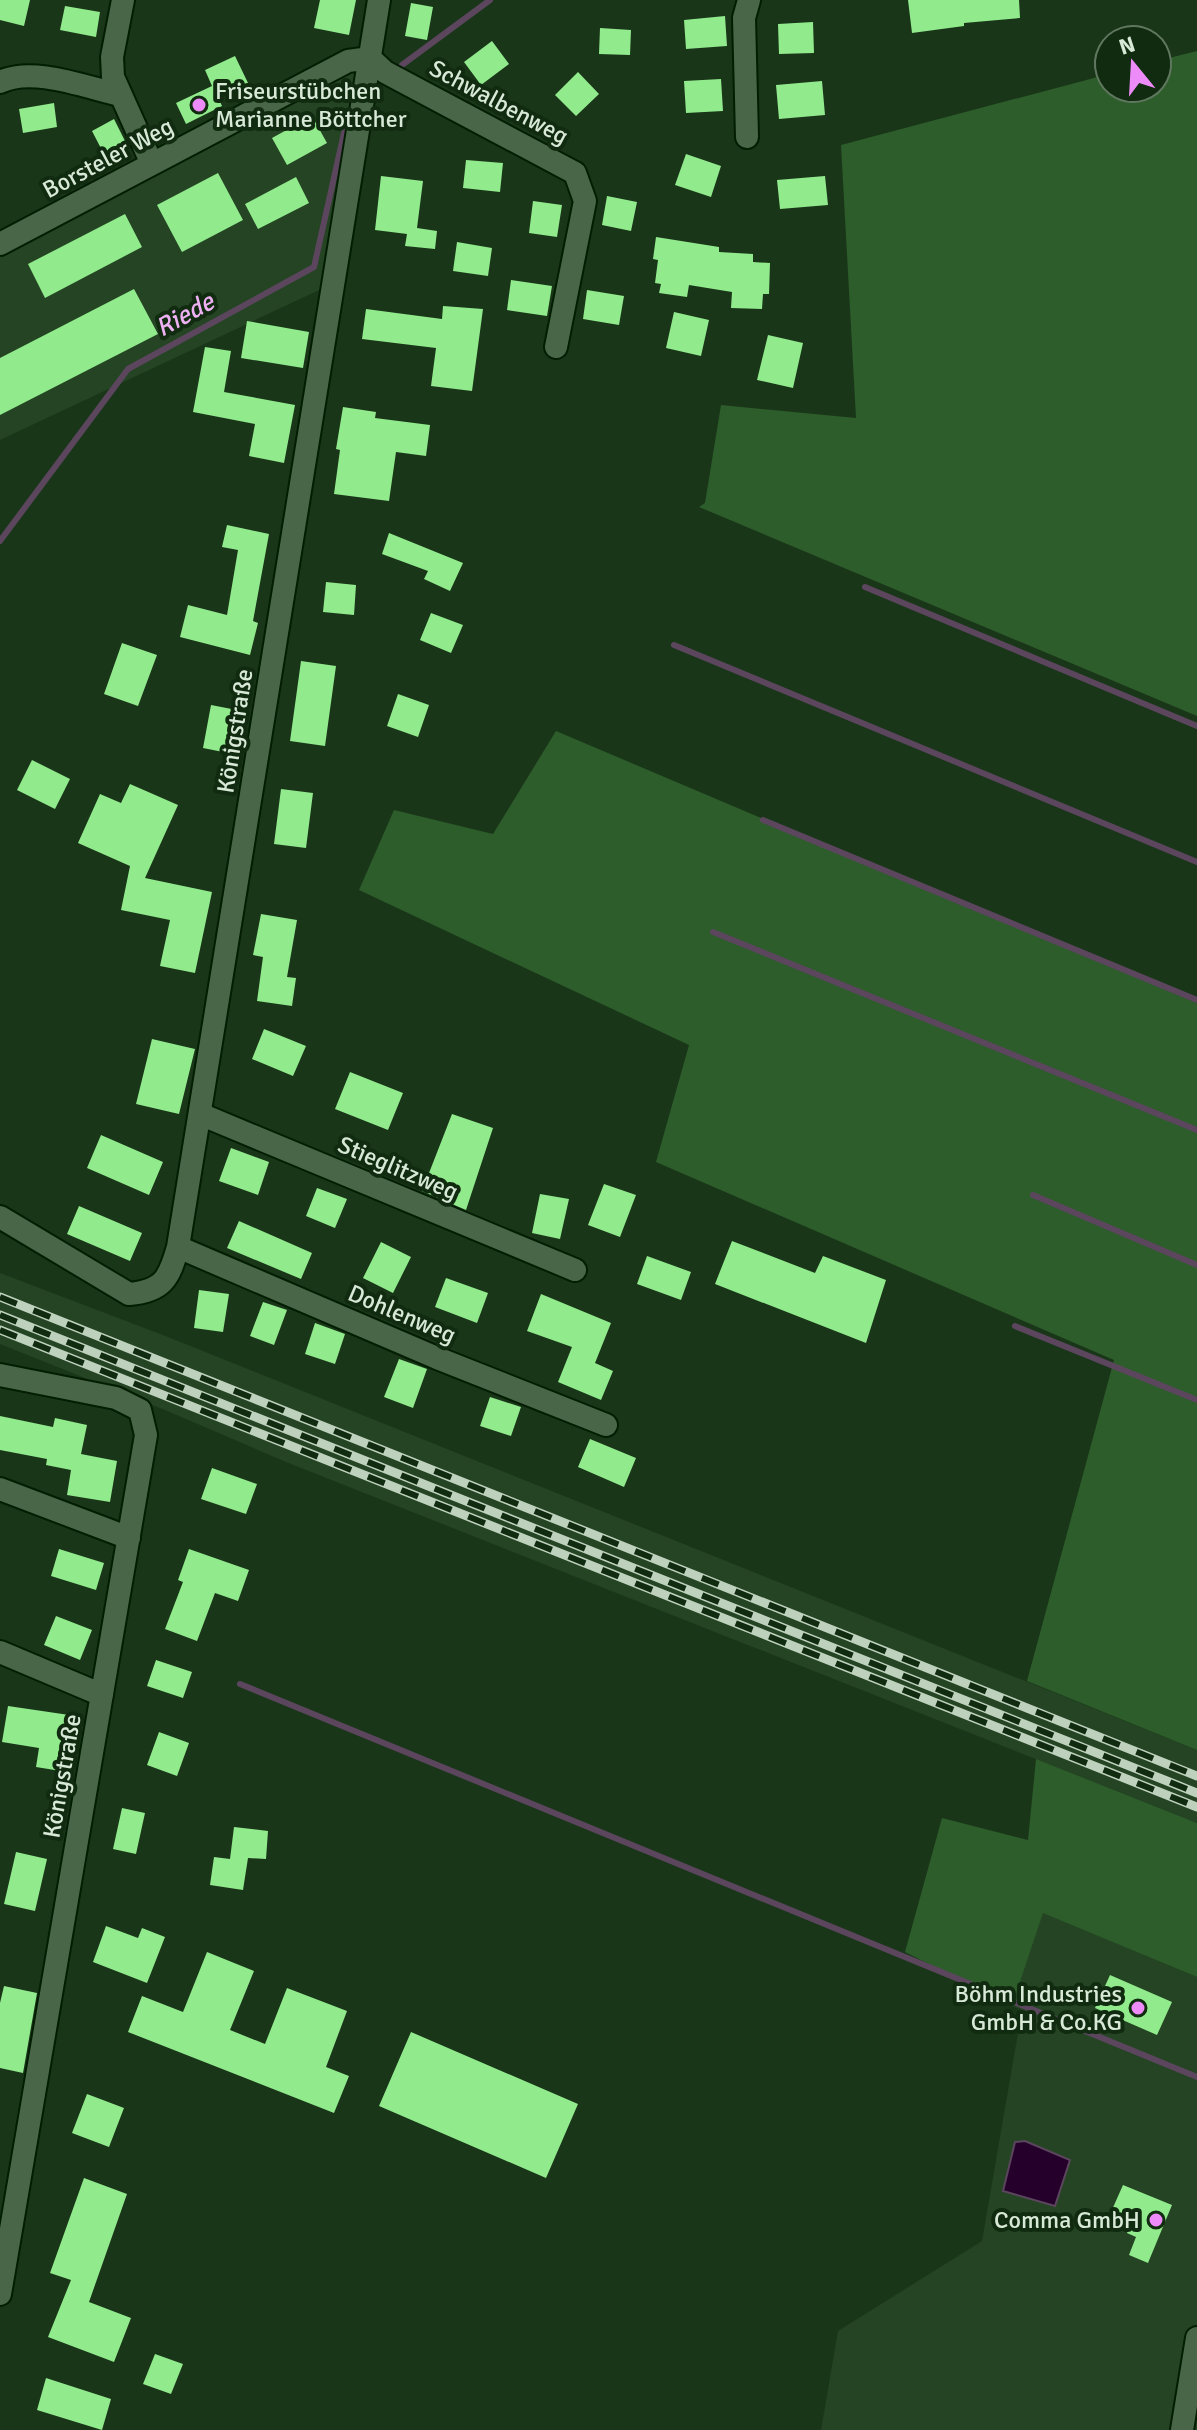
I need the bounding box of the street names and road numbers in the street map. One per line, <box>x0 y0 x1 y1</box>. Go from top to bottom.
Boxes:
street label: Schwalbenweg <box>425 53 573 151</box>
street label: Borsteler Weg <box>38 111 178 205</box>
street label: Königstraße <box>210 667 260 795</box>
street label: Stieglitzweg <box>333 1129 463 1207</box>
street label: Dohlenweg <box>344 1278 460 1350</box>
street label: Königstraße <box>36 1712 88 1840</box>

